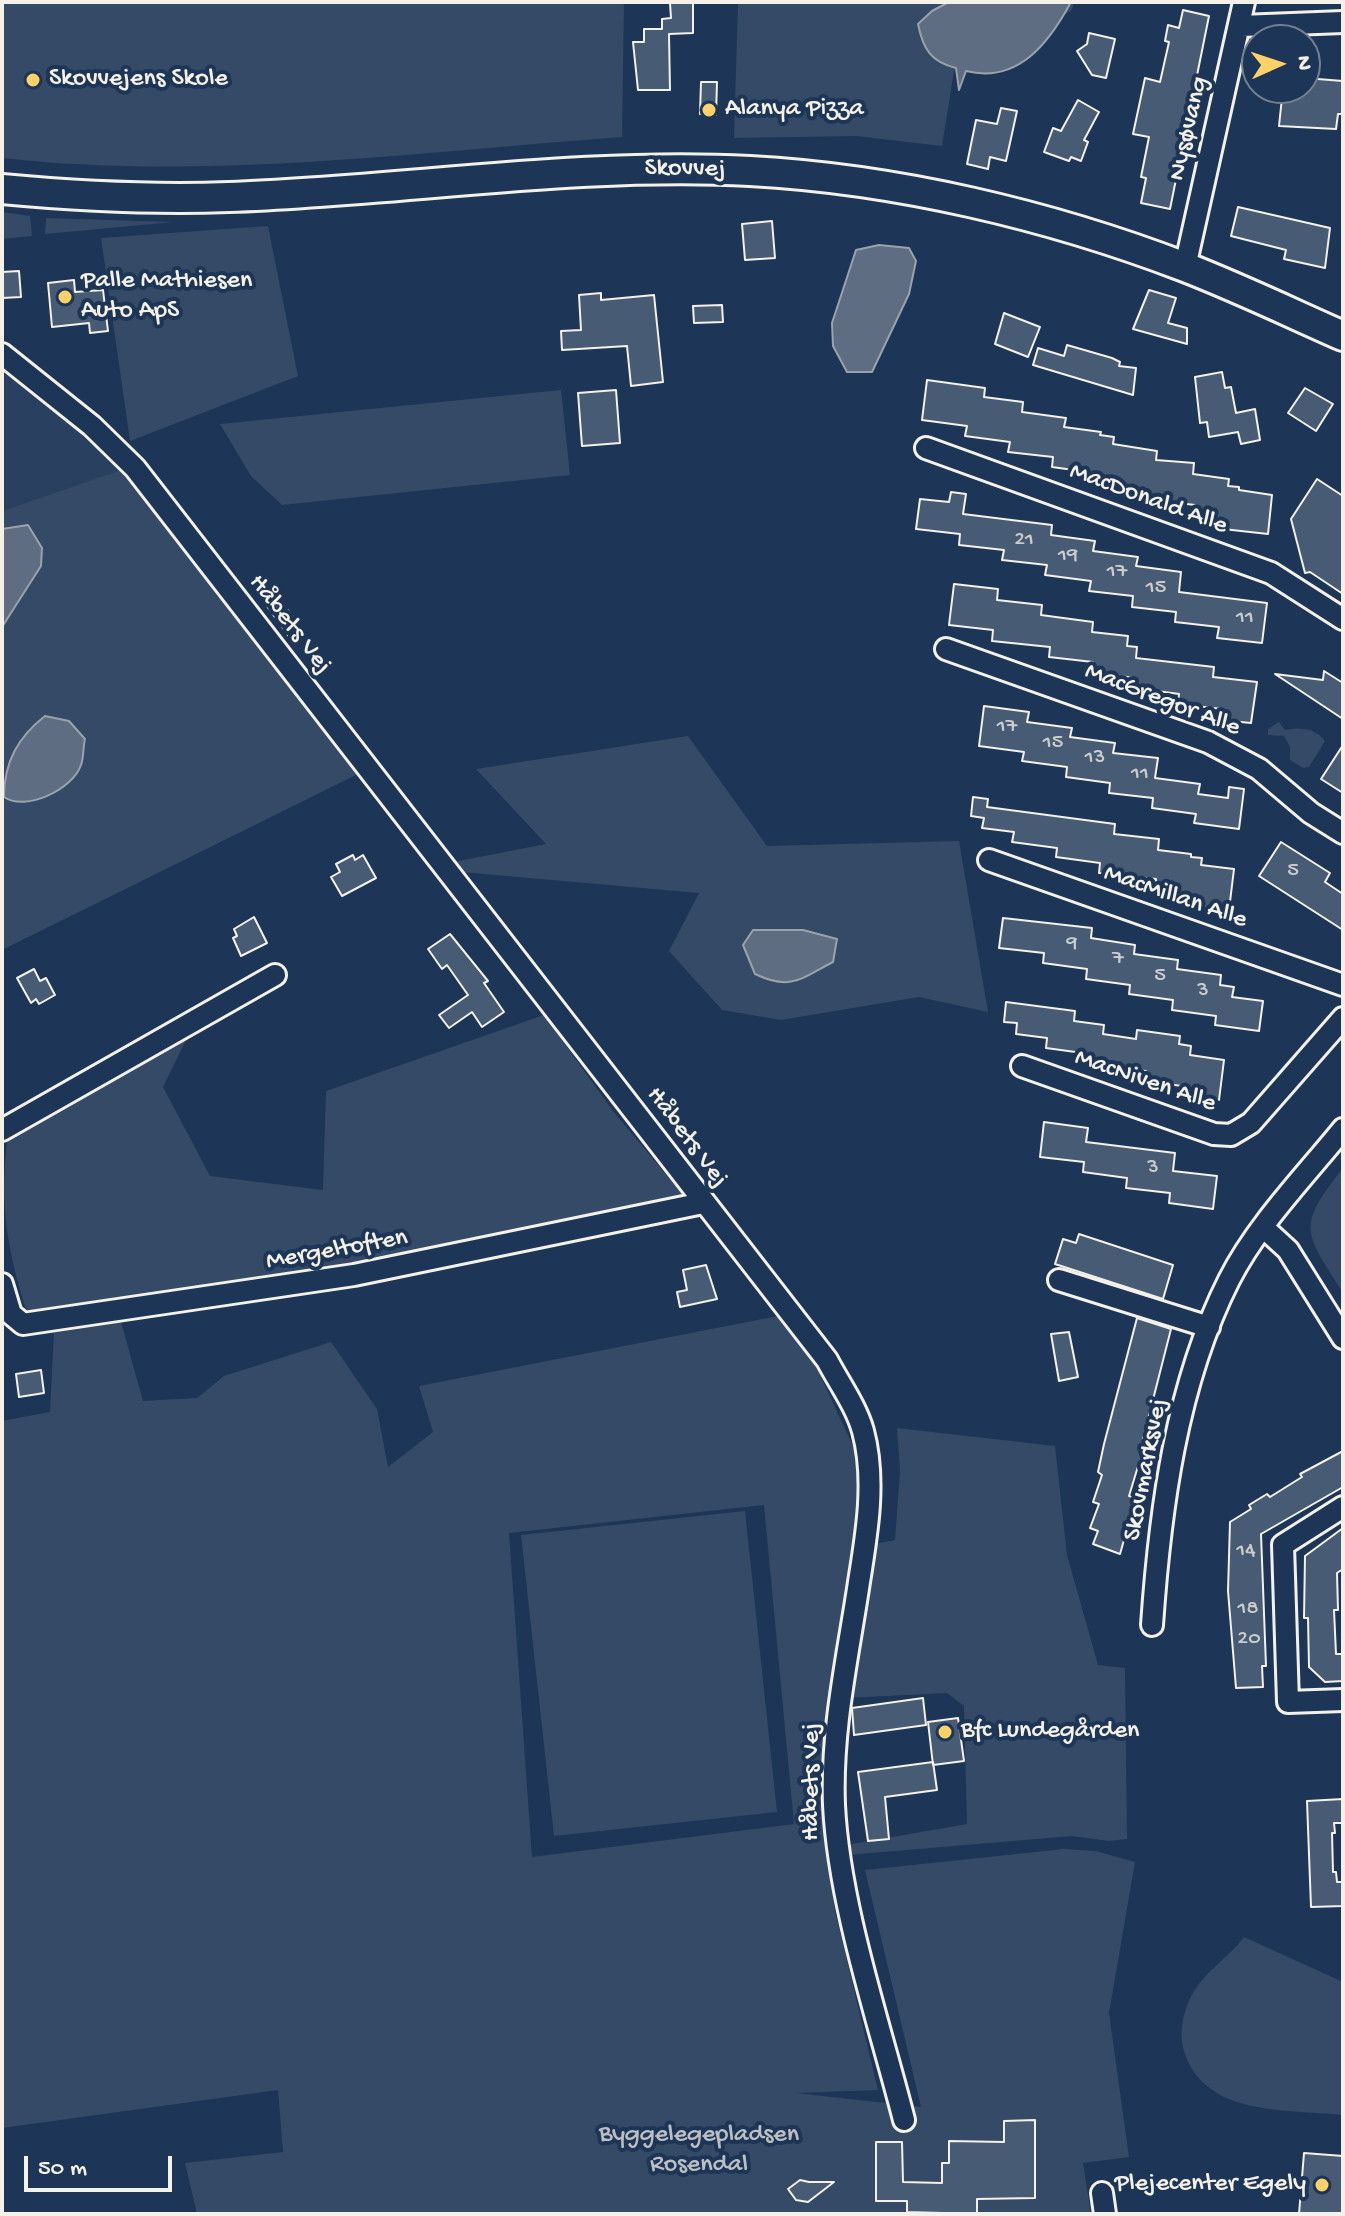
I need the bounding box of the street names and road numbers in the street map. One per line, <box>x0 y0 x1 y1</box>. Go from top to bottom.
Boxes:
street label: Nysøvang <box>1163 74 1217 184</box>
street label: Skovvej <box>644 154 726 186</box>
street label: MacDonald Alle <box>1065 457 1231 543</box>
street label: Håbets Vej <box>240 569 338 681</box>
street label: MacGregor Alle <box>1080 657 1244 745</box>
street label: MacMillan Alle <box>1099 859 1251 937</box>
street label: MacNiven Alle <box>1070 1043 1220 1121</box>
street label: Håbets Vej <box>638 1081 734 1195</box>
street label: Mergeltoften <box>264 1223 410 1279</box>
street label: Skovmarksvej <box>1118 1396 1176 1544</box>
street label: Håbets Vej <box>797 1723 829 1841</box>

